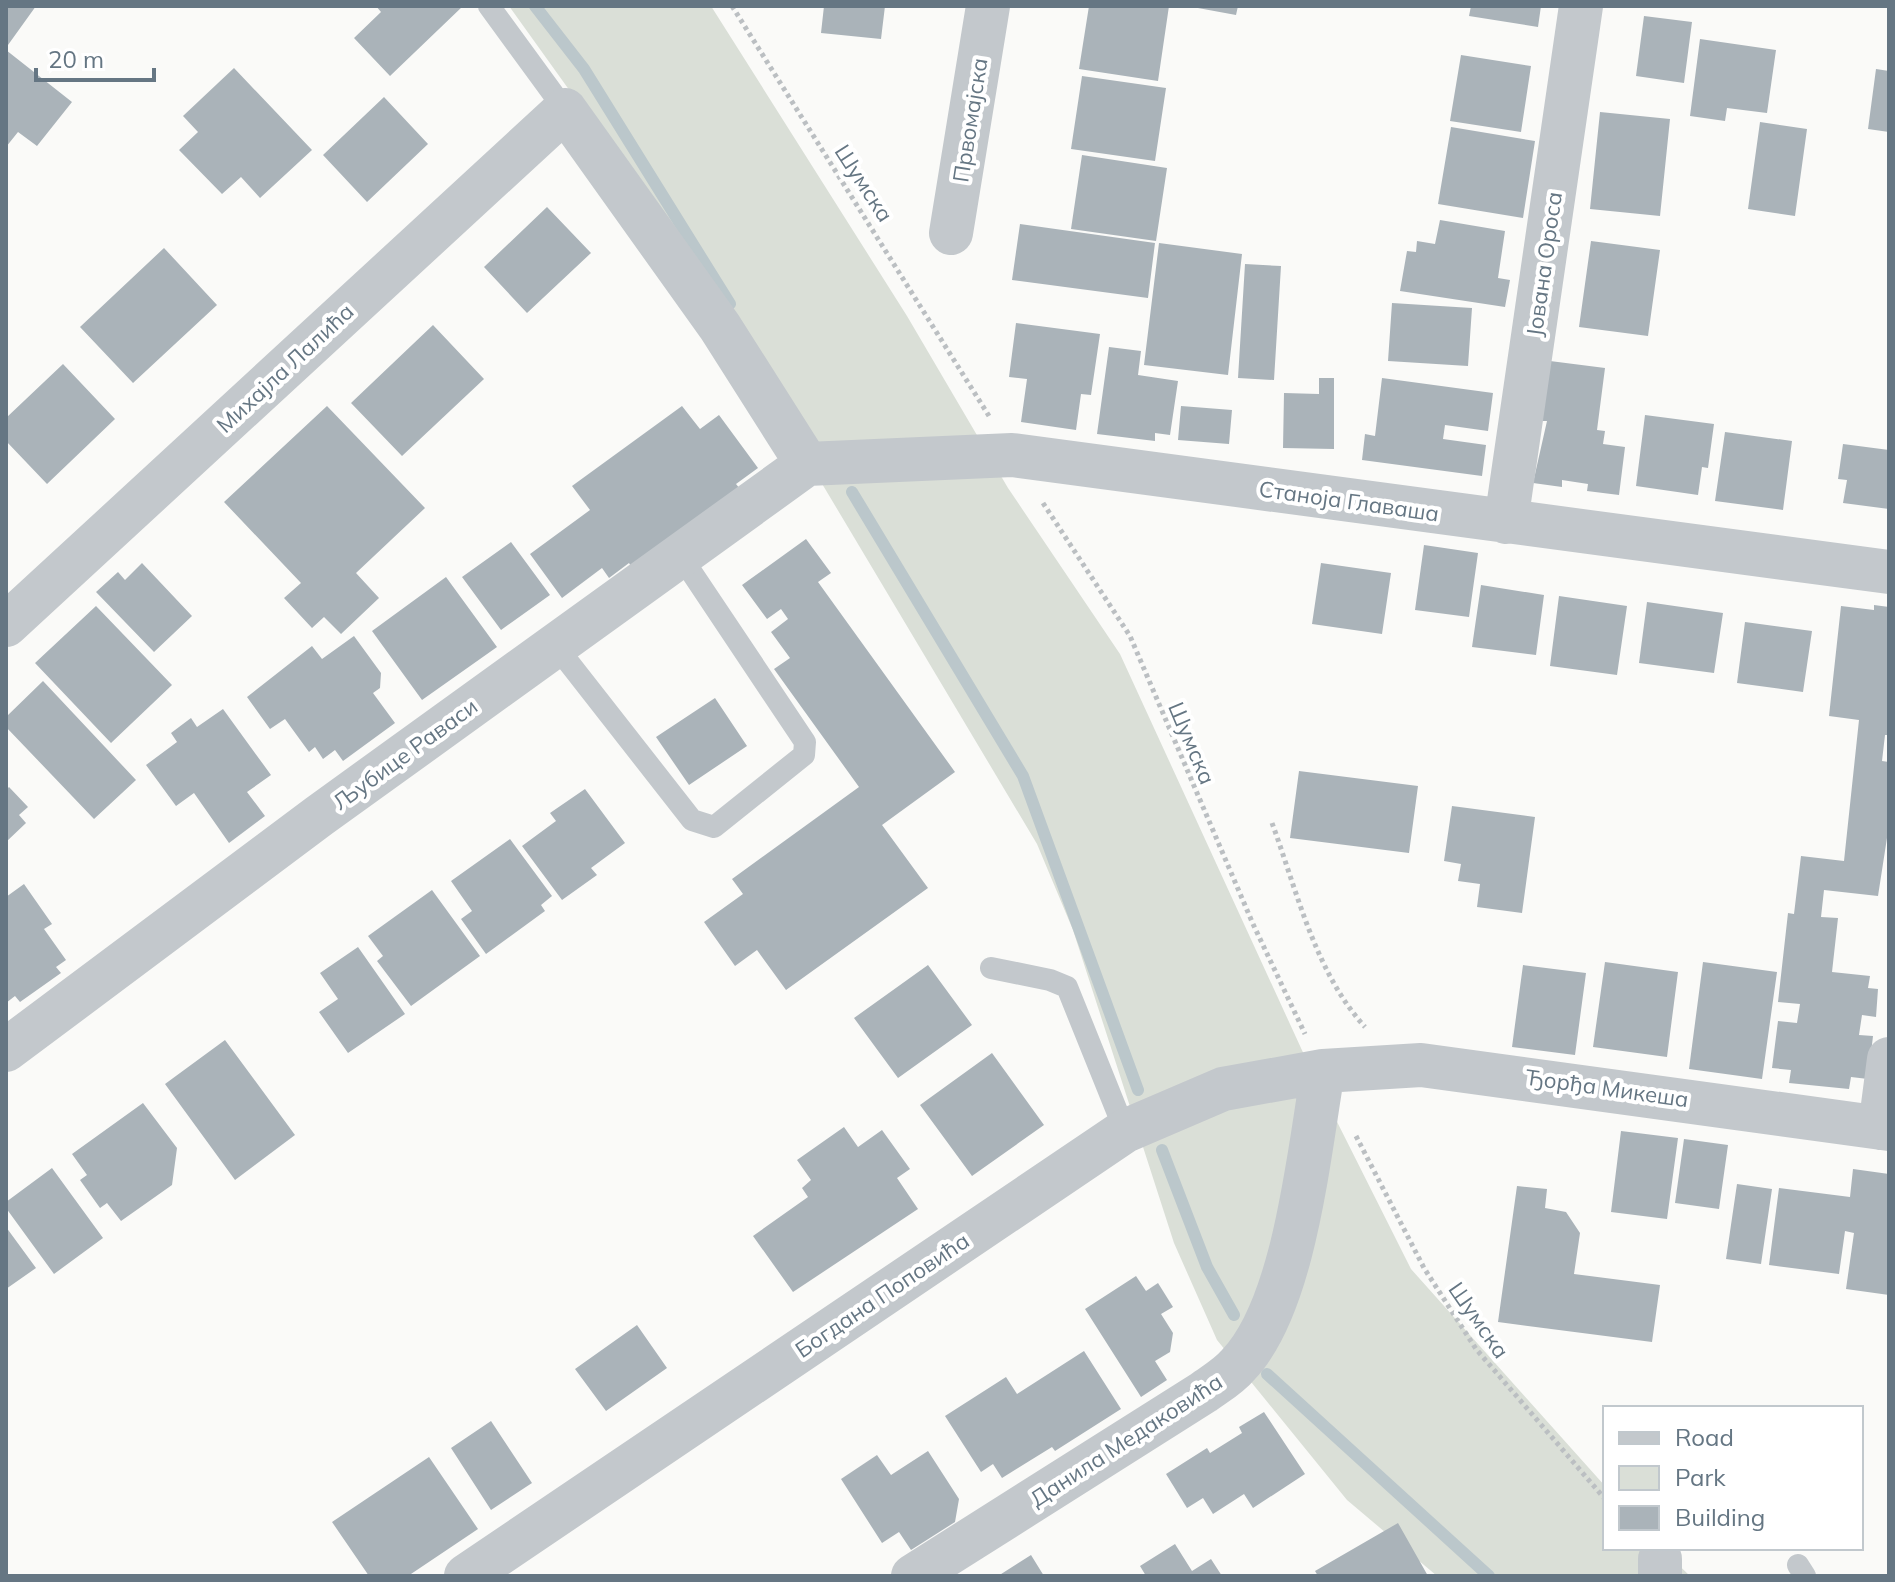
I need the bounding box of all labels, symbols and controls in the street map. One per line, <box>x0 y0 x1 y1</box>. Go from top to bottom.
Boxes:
scale bar <box>36 32 154 82</box>
text: 20 m <box>48 44 104 74</box>
street label: Првомајска <box>946 56 994 184</box>
street label: Шумска <box>829 139 899 227</box>
street label: Јована Ороса <box>1520 190 1568 338</box>
street label: Михајла Лалића <box>211 297 359 439</box>
street label: Станоја Главаша <box>1257 475 1441 527</box>
street label: Љубице Раваси <box>327 692 483 816</box>
street label: Шумска <box>1162 698 1222 788</box>
street label: Ђорђа Микеша <box>1524 1063 1690 1113</box>
street label: Богдана Поповића <box>790 1226 974 1364</box>
street label: Шумска <box>1443 1276 1515 1364</box>
street label: Данила Медаковића <box>1025 1367 1227 1513</box>
legend <box>1603 1406 1863 1550</box>
text: Road <box>1675 1422 1734 1452</box>
text: Park <box>1675 1462 1726 1492</box>
text: Building <box>1675 1502 1765 1532</box>

